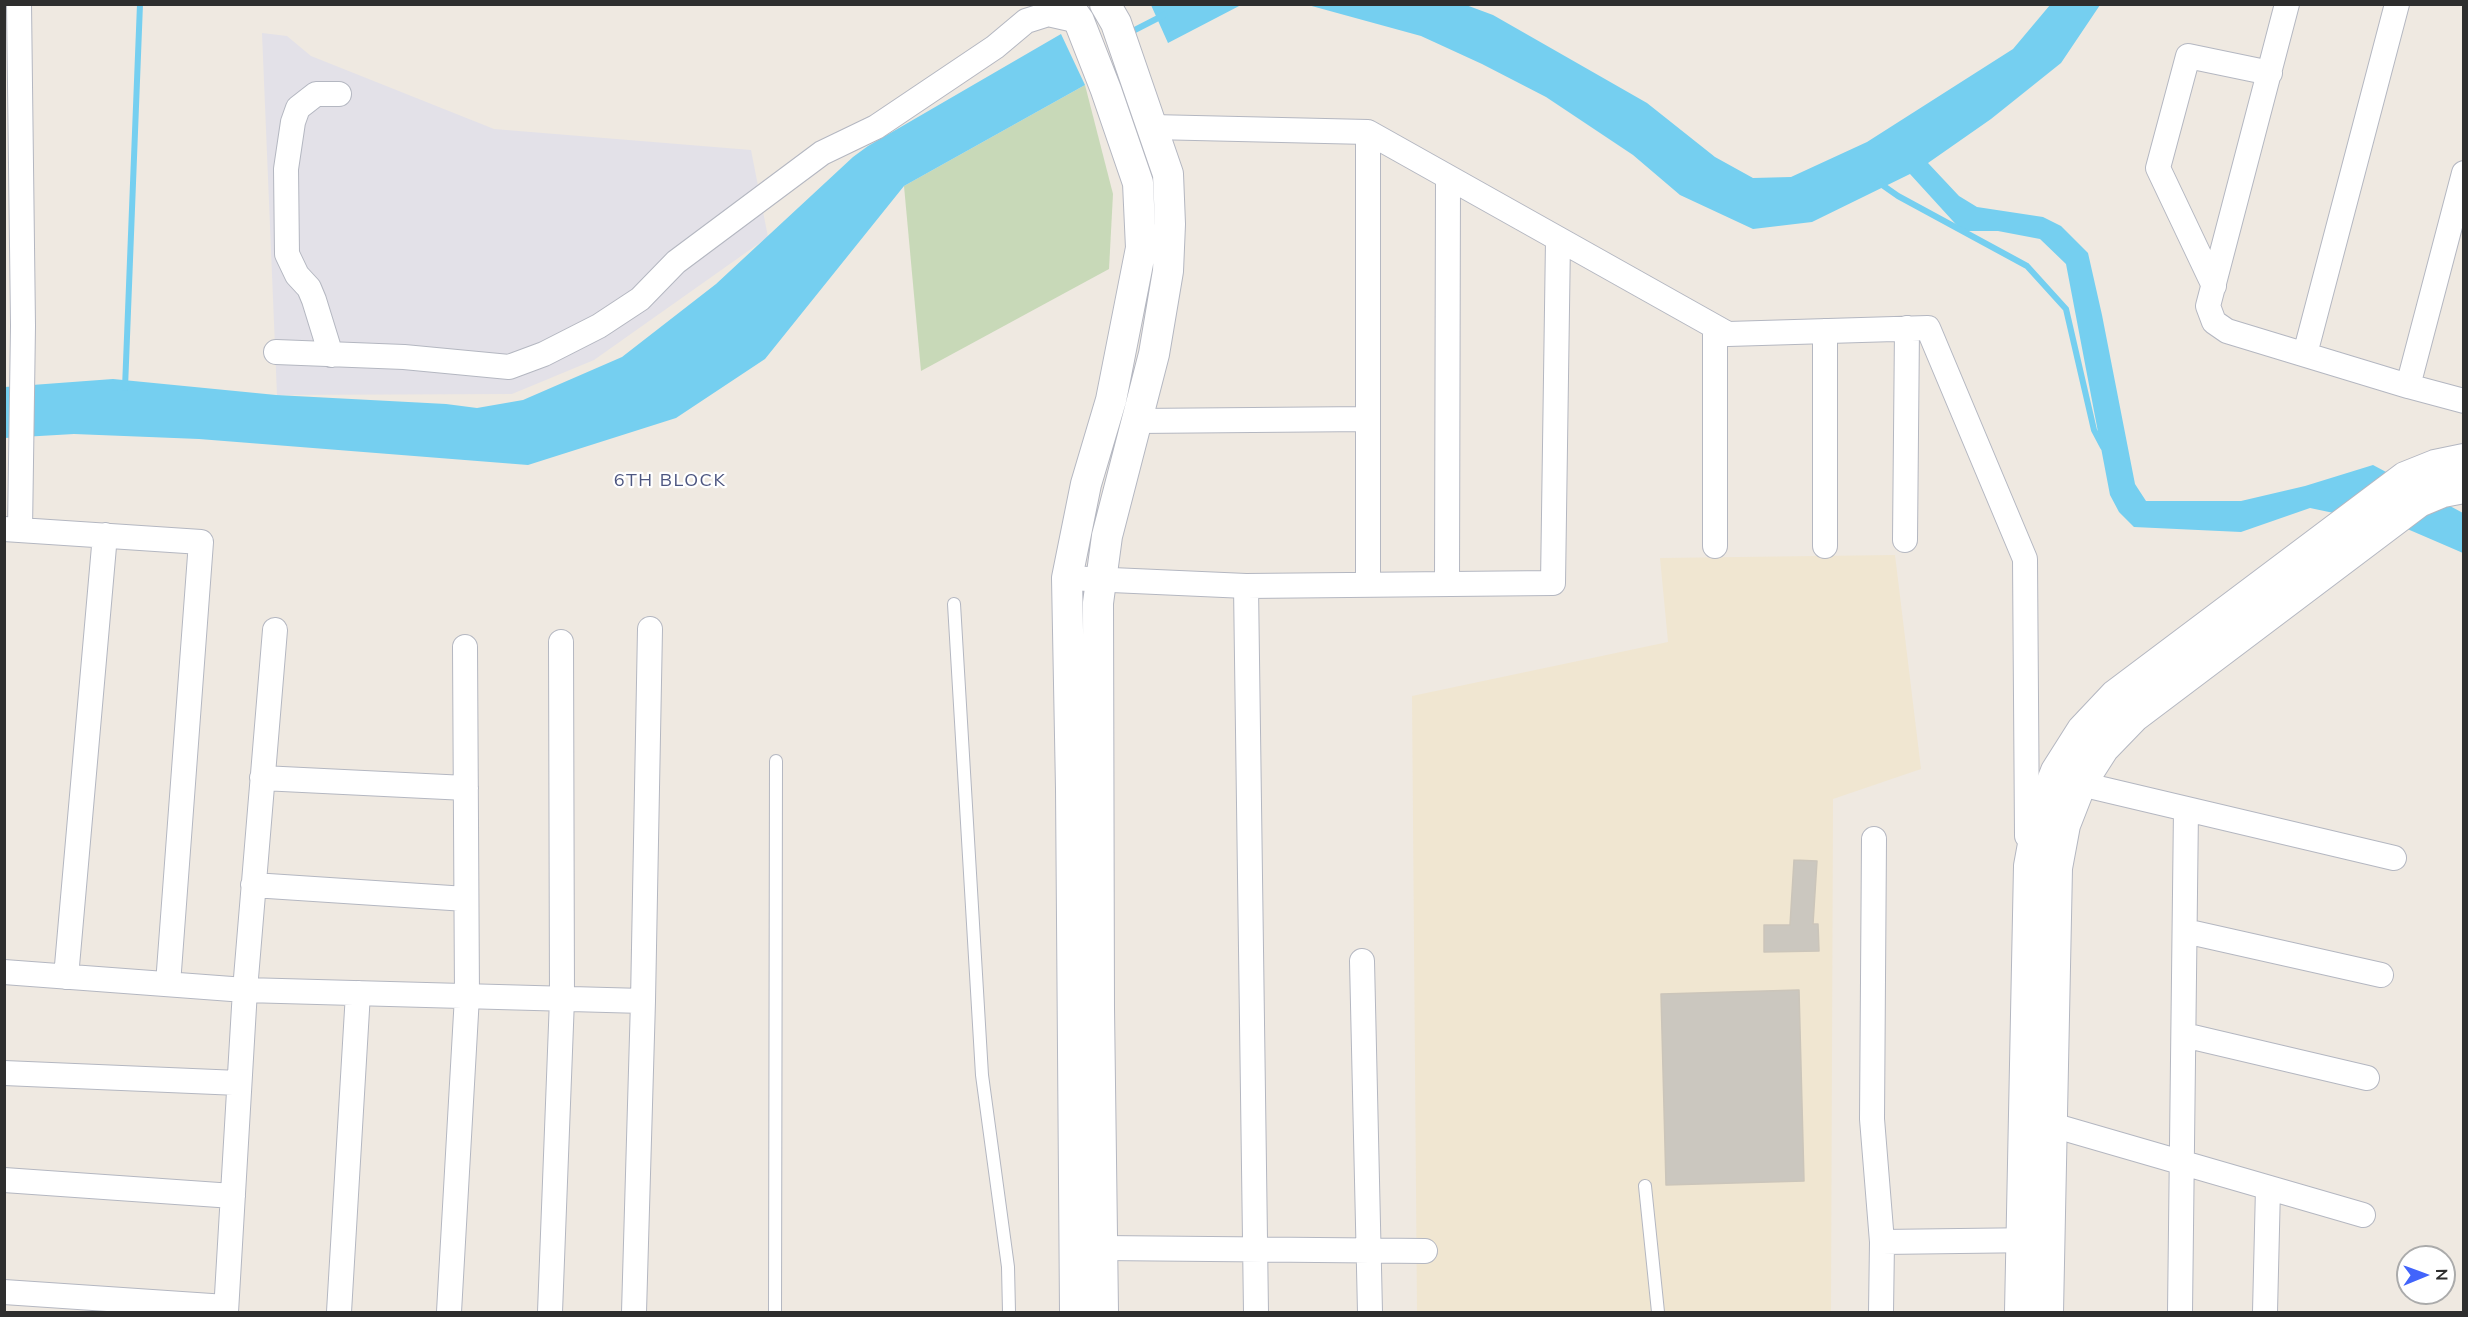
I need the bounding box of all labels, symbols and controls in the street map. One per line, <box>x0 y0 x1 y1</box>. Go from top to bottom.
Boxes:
district label: 6TH BLOCK <box>614 470 726 492</box>
north arrow <box>2396 1245 2456 1305</box>
text: N <box>2432 1269 2452 1281</box>

